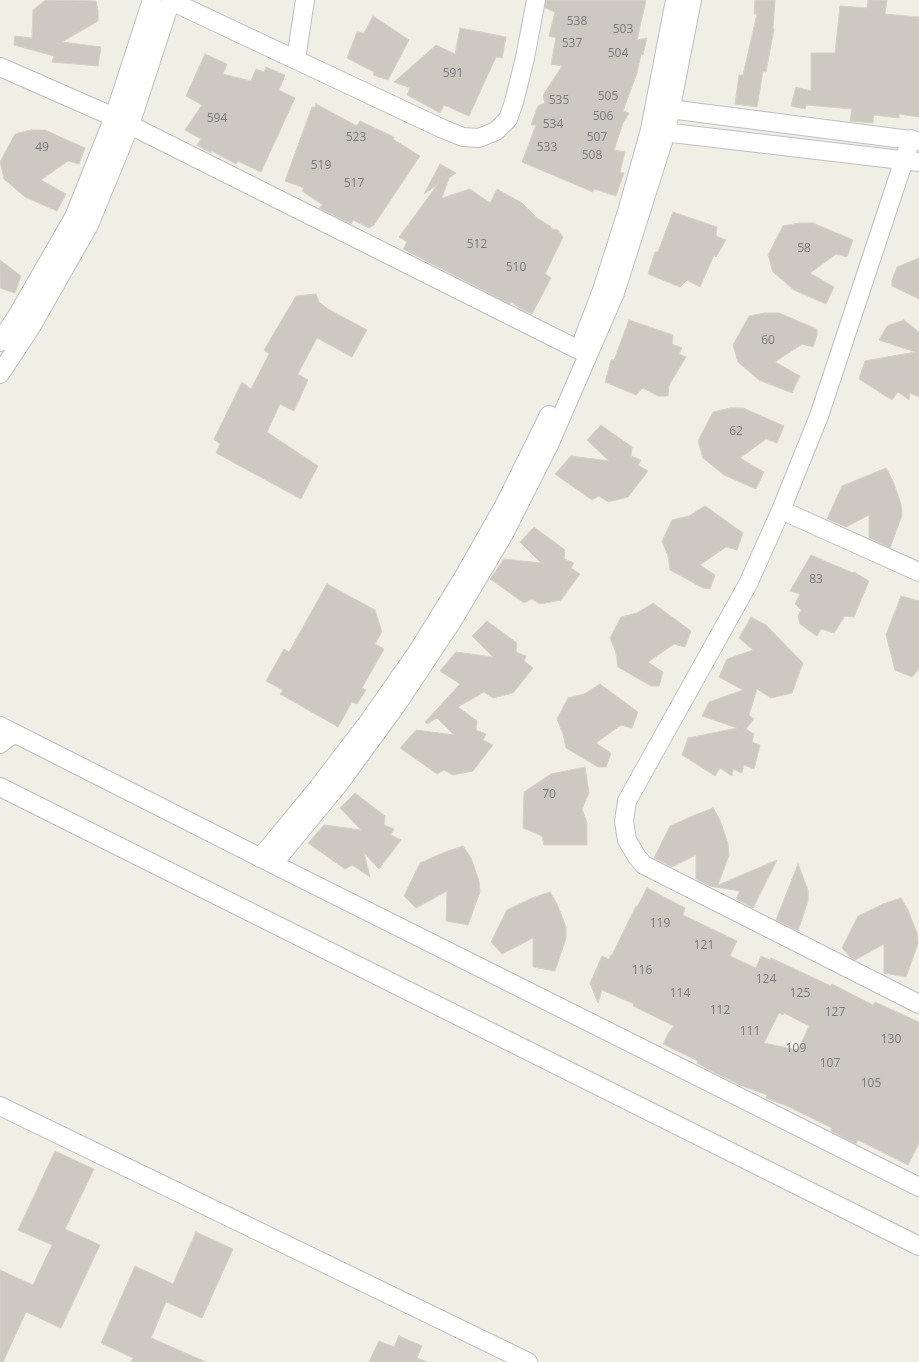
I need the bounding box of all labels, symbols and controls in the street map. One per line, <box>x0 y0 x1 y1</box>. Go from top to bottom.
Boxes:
house number: 538 <box>567 15 587 29</box>
house number: 503 <box>613 23 633 37</box>
house number: 537 <box>562 37 582 51</box>
house number: 504 <box>608 47 628 61</box>
house number: 591 <box>443 67 463 81</box>
house number: 505 <box>598 90 618 104</box>
house number: 535 <box>549 94 569 108</box>
house number: 506 <box>593 110 613 124</box>
house number: 594 <box>207 112 227 126</box>
house number: 534 <box>543 118 563 132</box>
house number: 523 <box>346 131 366 145</box>
house number: 507 <box>587 131 607 145</box>
house number: 49 <box>35 141 49 155</box>
house number: 533 <box>537 141 557 155</box>
house number: 508 <box>582 149 602 163</box>
house number: 519 <box>311 159 331 173</box>
house number: 517 <box>344 177 364 191</box>
house number: 512 <box>467 238 487 252</box>
house number: 58 <box>797 242 811 256</box>
house number: 510 <box>506 261 526 275</box>
house number: 60 <box>761 334 775 348</box>
house number: 62 <box>729 425 743 439</box>
house number: 83 <box>809 573 823 587</box>
house number: 70 <box>542 788 556 802</box>
house number: 119 <box>650 917 670 931</box>
house number: 121 <box>694 939 714 953</box>
house number: 116 <box>632 964 652 978</box>
house number: 124 <box>756 973 776 987</box>
house number: 114 <box>670 987 690 1001</box>
house number: 125 <box>790 987 810 1001</box>
house number: 112 <box>710 1004 730 1018</box>
house number: 127 <box>825 1006 845 1020</box>
house number: 111 <box>740 1025 760 1039</box>
house number: 130 <box>881 1033 901 1047</box>
house number: 109 <box>786 1042 806 1056</box>
house number: 107 <box>820 1057 840 1071</box>
house number: 105 <box>861 1077 881 1091</box>

